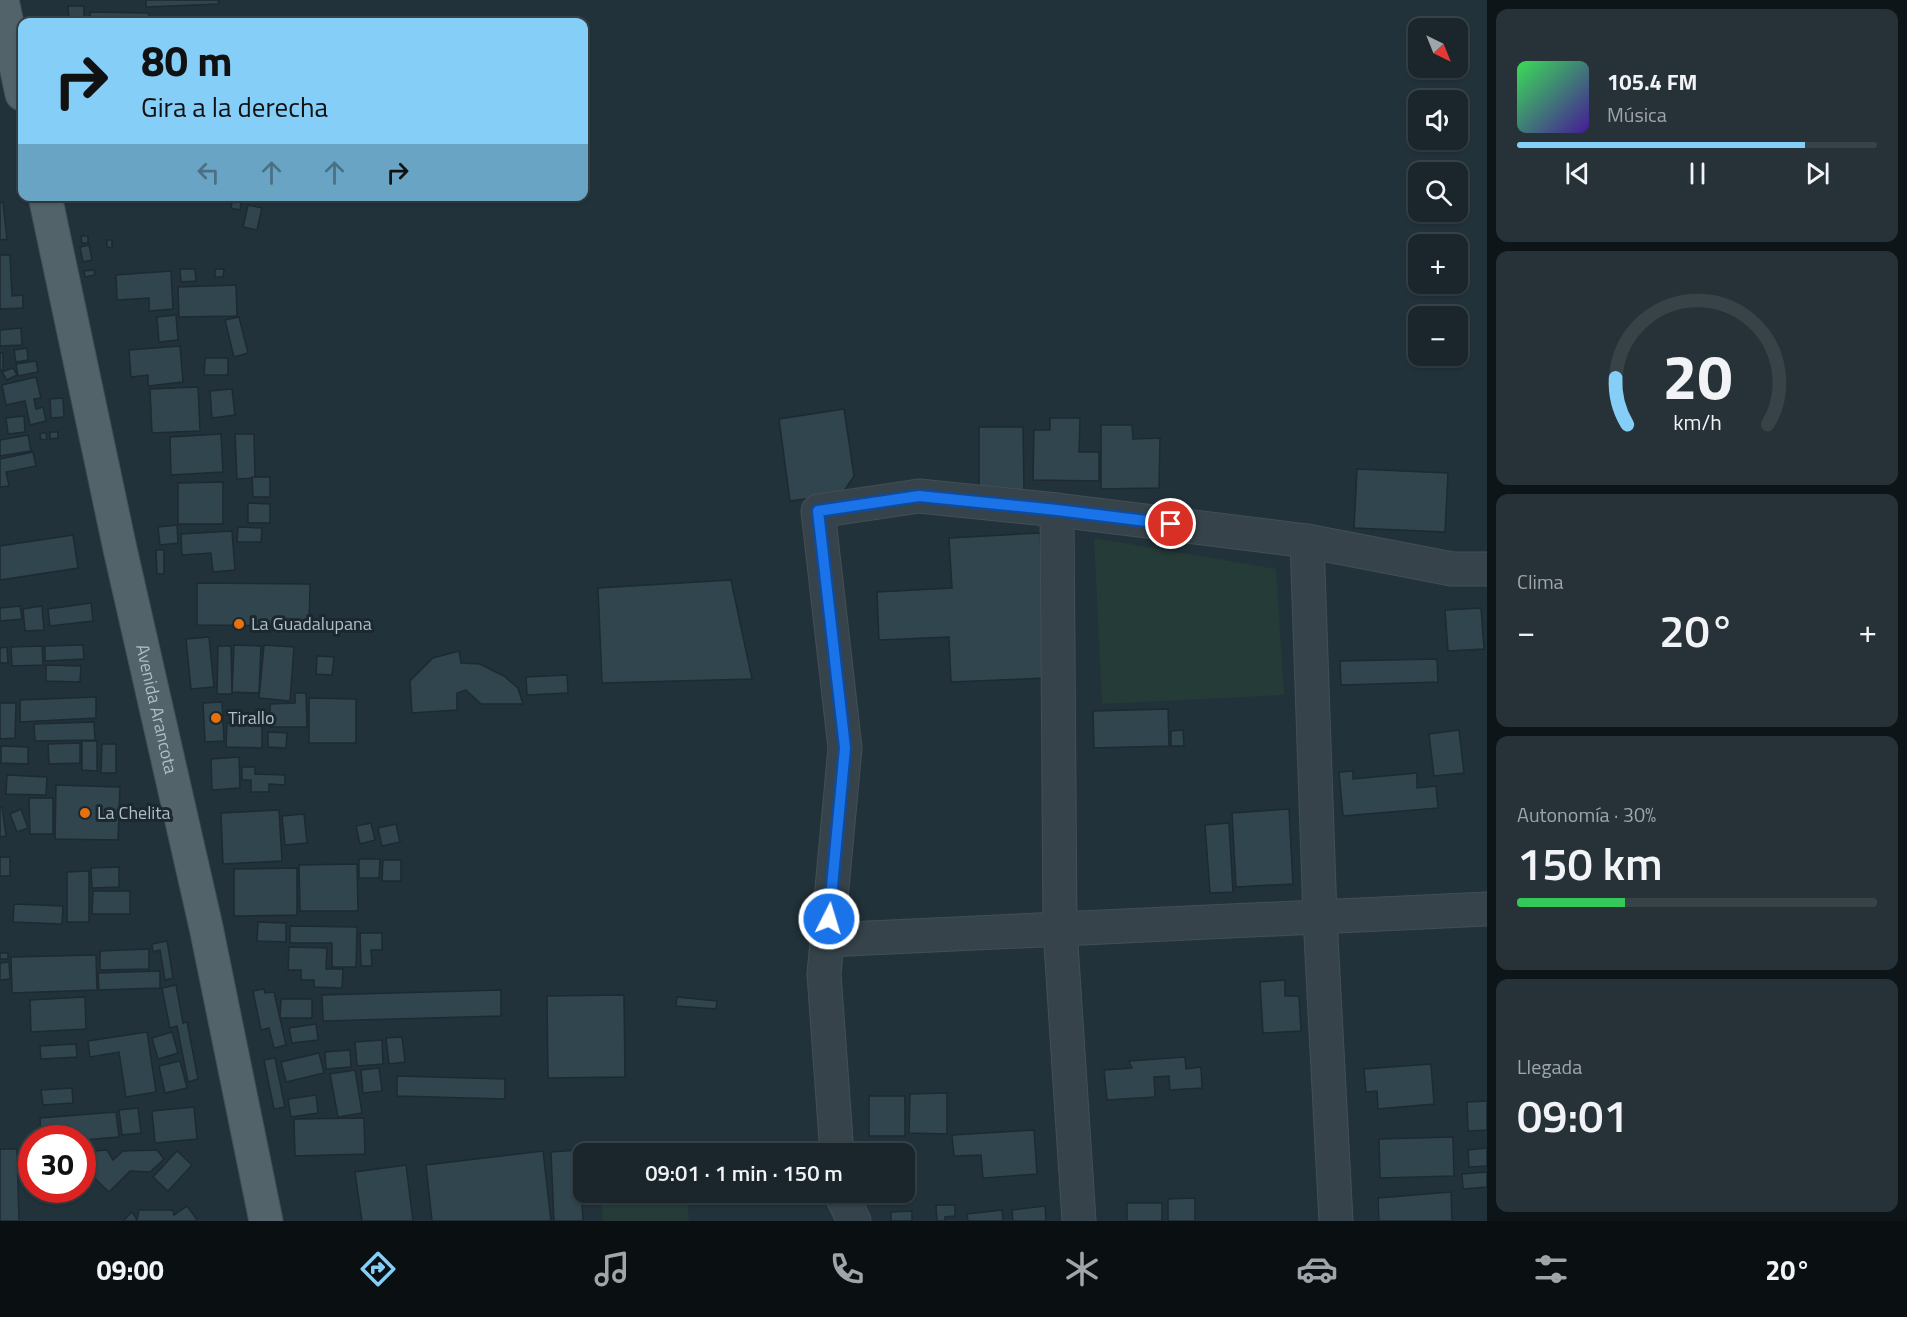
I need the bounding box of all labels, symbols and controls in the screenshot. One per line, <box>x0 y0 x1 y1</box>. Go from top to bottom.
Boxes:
north arrow <box>1408 18 1468 78</box>
map controls <box>1408 18 1468 366</box>
text: 80 m <box>141 28 233 92</box>
icon: right <box>42 42 120 120</box>
text: 105.4 FM <box>1607 65 1697 99</box>
text: Gira a la derecha <box>141 86 328 127</box>
button: sound <box>1408 90 1468 150</box>
text: Música <box>1607 99 1667 130</box>
icon: left <box>192 156 225 189</box>
icon: ahead <box>255 156 288 189</box>
icon: ahead <box>318 156 351 189</box>
icon: right <box>381 156 414 189</box>
icon: previous <box>1561 157 1594 190</box>
icon: pause <box>1681 157 1714 190</box>
icon: next <box>1801 157 1834 190</box>
button: search <box>1408 162 1468 222</box>
button: + <box>1408 234 1468 294</box>
button: − <box>1408 306 1468 366</box>
text: 20 <box>1662 328 1732 423</box>
text: km/h <box>1673 407 1721 439</box>
pin <box>1145 498 1196 549</box>
icon: arrive <box>1154 507 1187 540</box>
text: Clima <box>1517 566 1564 597</box>
text: 20° <box>1659 596 1735 664</box>
text: − <box>1517 606 1535 656</box>
text: + <box>1859 606 1877 656</box>
place label: La Guadalupana <box>251 610 372 637</box>
marker: La Guadalupana <box>232 617 246 631</box>
street label: Avenida Arancota <box>129 641 185 776</box>
place label: Tirallo <box>228 704 274 731</box>
marker: Tirallo <box>209 711 223 725</box>
place label: La Chelita <box>97 799 171 826</box>
text: Autonomía · 30% <box>1517 799 1656 830</box>
marker: La Chelita <box>78 806 92 820</box>
text: 150 km <box>1517 829 1663 897</box>
position arrow <box>797 887 861 951</box>
text: Llegada <box>1517 1051 1582 1082</box>
text: 09:01 <box>1517 1081 1629 1149</box>
speed limit sign: 30 <box>18 1125 96 1203</box>
text: 09:01 · 1 min · 150 m <box>645 1156 843 1190</box>
icon: directions <box>357 1248 399 1290</box>
icon: music <box>591 1248 633 1290</box>
icon: phone <box>826 1248 868 1290</box>
icon: climate <box>1061 1248 1103 1290</box>
icon: car <box>1296 1248 1338 1290</box>
icon: filters <box>1530 1248 1572 1290</box>
text: 09:00 <box>96 1249 164 1290</box>
text: 20° <box>1765 1249 1811 1290</box>

